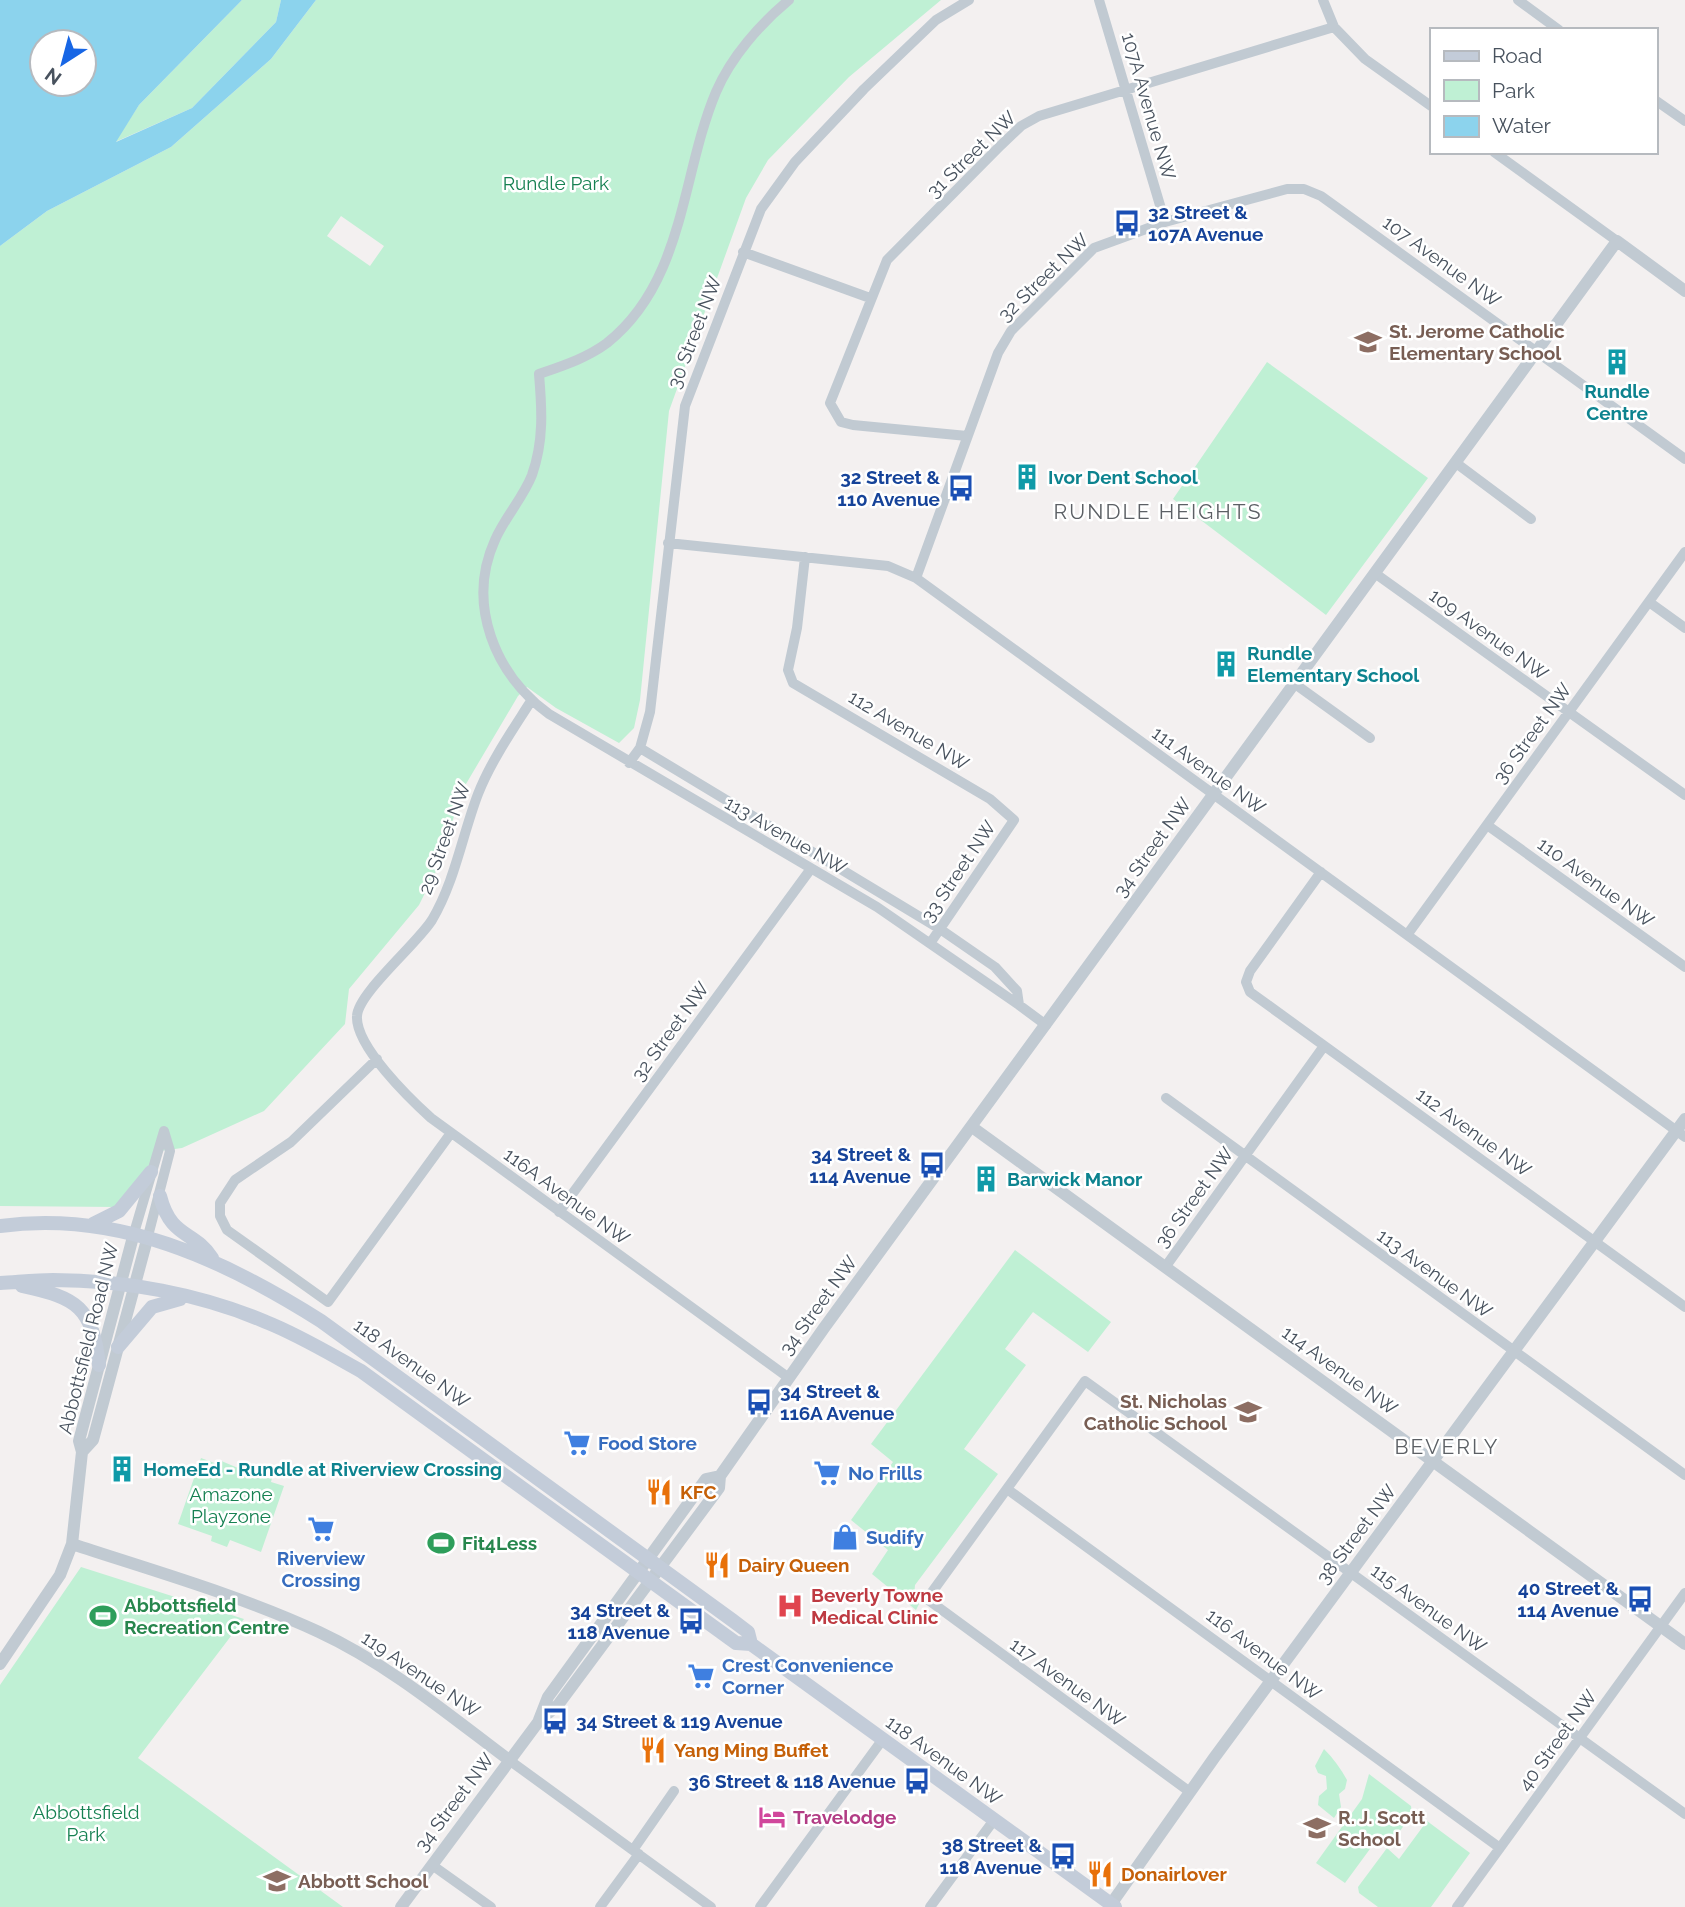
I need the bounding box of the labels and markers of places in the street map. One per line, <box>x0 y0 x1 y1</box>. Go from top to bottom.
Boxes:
place label: 32 Street & 107A Avenue <box>1148 201 1263 245</box>
bus stop icon: 32 Street & 107A Avenue <box>1112 208 1142 238</box>
place label: St. Jerome Catholic Elementary School <box>1389 320 1565 364</box>
school or university icon: St. Jerome Catholic Elementary School <box>1353 327 1383 357</box>
building icon: Rundle Centre <box>1602 347 1632 377</box>
place label: Rundle Centre <box>1584 380 1650 424</box>
building icon: Ivor Dent School <box>1012 462 1042 492</box>
place label: 32 Street & 110 Avenue <box>837 466 940 510</box>
place label: Ivor Dent School <box>1048 466 1199 488</box>
bus stop icon: 32 Street & 110 Avenue <box>946 473 976 503</box>
place label: Rundle Elementary School <box>1247 642 1420 686</box>
building icon: Rundle Elementary School <box>1211 649 1241 679</box>
place label: 34 Street & 114 Avenue <box>809 1143 911 1187</box>
bus stop icon: 34 Street & 114 Avenue <box>917 1150 947 1180</box>
building icon: Barwick Manor <box>971 1164 1001 1194</box>
place label: Barwick Manor <box>1007 1168 1143 1190</box>
place label: 34 Street & 116A Avenue <box>780 1380 894 1424</box>
bus stop icon: 34 Street & 116A Avenue <box>744 1387 774 1417</box>
place label: St. Nicholas Catholic School <box>1084 1390 1228 1434</box>
school or university icon: St. Nicholas Catholic School <box>1233 1397 1263 1427</box>
supermarket icon: Food Store <box>562 1428 592 1458</box>
place label: Food Store <box>598 1432 697 1454</box>
building icon: HomeEd - Rundle at Riverview Crossing <box>107 1454 137 1484</box>
place label: HomeEd - Rundle at Riverview Crossing <box>143 1458 502 1480</box>
supermarket icon: No Frills <box>812 1458 842 1488</box>
place label: No Frills <box>848 1462 922 1484</box>
restaurant icon: KFC <box>644 1477 674 1507</box>
place label: KFC <box>680 1481 716 1503</box>
supermarket icon: Riverview Crossing <box>306 1514 336 1544</box>
shop icon: Sudify <box>830 1522 860 1552</box>
place label: Sudify <box>866 1526 924 1548</box>
sports icon: Fit4Less <box>426 1528 456 1558</box>
place label: Fit4Less <box>462 1532 537 1554</box>
place label: Riverview Crossing <box>277 1547 365 1591</box>
restaurant icon: Dairy Queen <box>702 1550 732 1580</box>
place label: Dairy Queen <box>738 1554 849 1576</box>
place label: 40 Street & 114 Avenue <box>1517 1577 1619 1621</box>
place label: Beverly Towne Medical Clinic <box>811 1584 943 1628</box>
bus stop icon: 40 Street & 114 Avenue <box>1625 1584 1655 1614</box>
hospital icon: Beverly Towne Medical Clinic <box>775 1591 805 1621</box>
place label: Abbottsfield Recreation Centre <box>124 1594 289 1638</box>
place label: 34 Street & 118 Avenue <box>568 1599 670 1643</box>
sports icon: Abbottsfield Recreation Centre <box>88 1601 118 1631</box>
bus stop icon: 34 Street & 118 Avenue <box>676 1606 706 1636</box>
place label: Crest Convenience Corner <box>722 1654 893 1698</box>
supermarket icon: Crest Convenience Corner <box>686 1661 716 1691</box>
bus stop icon: 34 Street & 119 Avenue <box>540 1706 570 1736</box>
place label: 34 Street & 119 Avenue <box>576 1710 783 1732</box>
restaurant icon: Yang Ming Buffet <box>638 1735 668 1765</box>
place label: Yang Ming Buffet <box>674 1739 829 1761</box>
bus stop icon: 36 Street & 118 Avenue <box>902 1766 932 1796</box>
place label: 36 Street & 118 Avenue <box>688 1770 896 1792</box>
hotel icon: Travelodge <box>757 1802 787 1832</box>
place label: Travelodge <box>793 1806 896 1828</box>
place label: R. J. Scott School <box>1338 1806 1426 1850</box>
school or university icon: R. J. Scott School <box>1302 1813 1332 1843</box>
place label: 38 Street & 118 Avenue <box>940 1834 1042 1878</box>
bus stop icon: 38 Street & 118 Avenue <box>1048 1841 1078 1871</box>
restaurant icon: Donairlover <box>1085 1859 1115 1889</box>
place label: Donairlover <box>1121 1863 1227 1885</box>
school or university icon: Abbott School <box>262 1866 292 1896</box>
place label: Abbott School <box>298 1870 429 1892</box>

